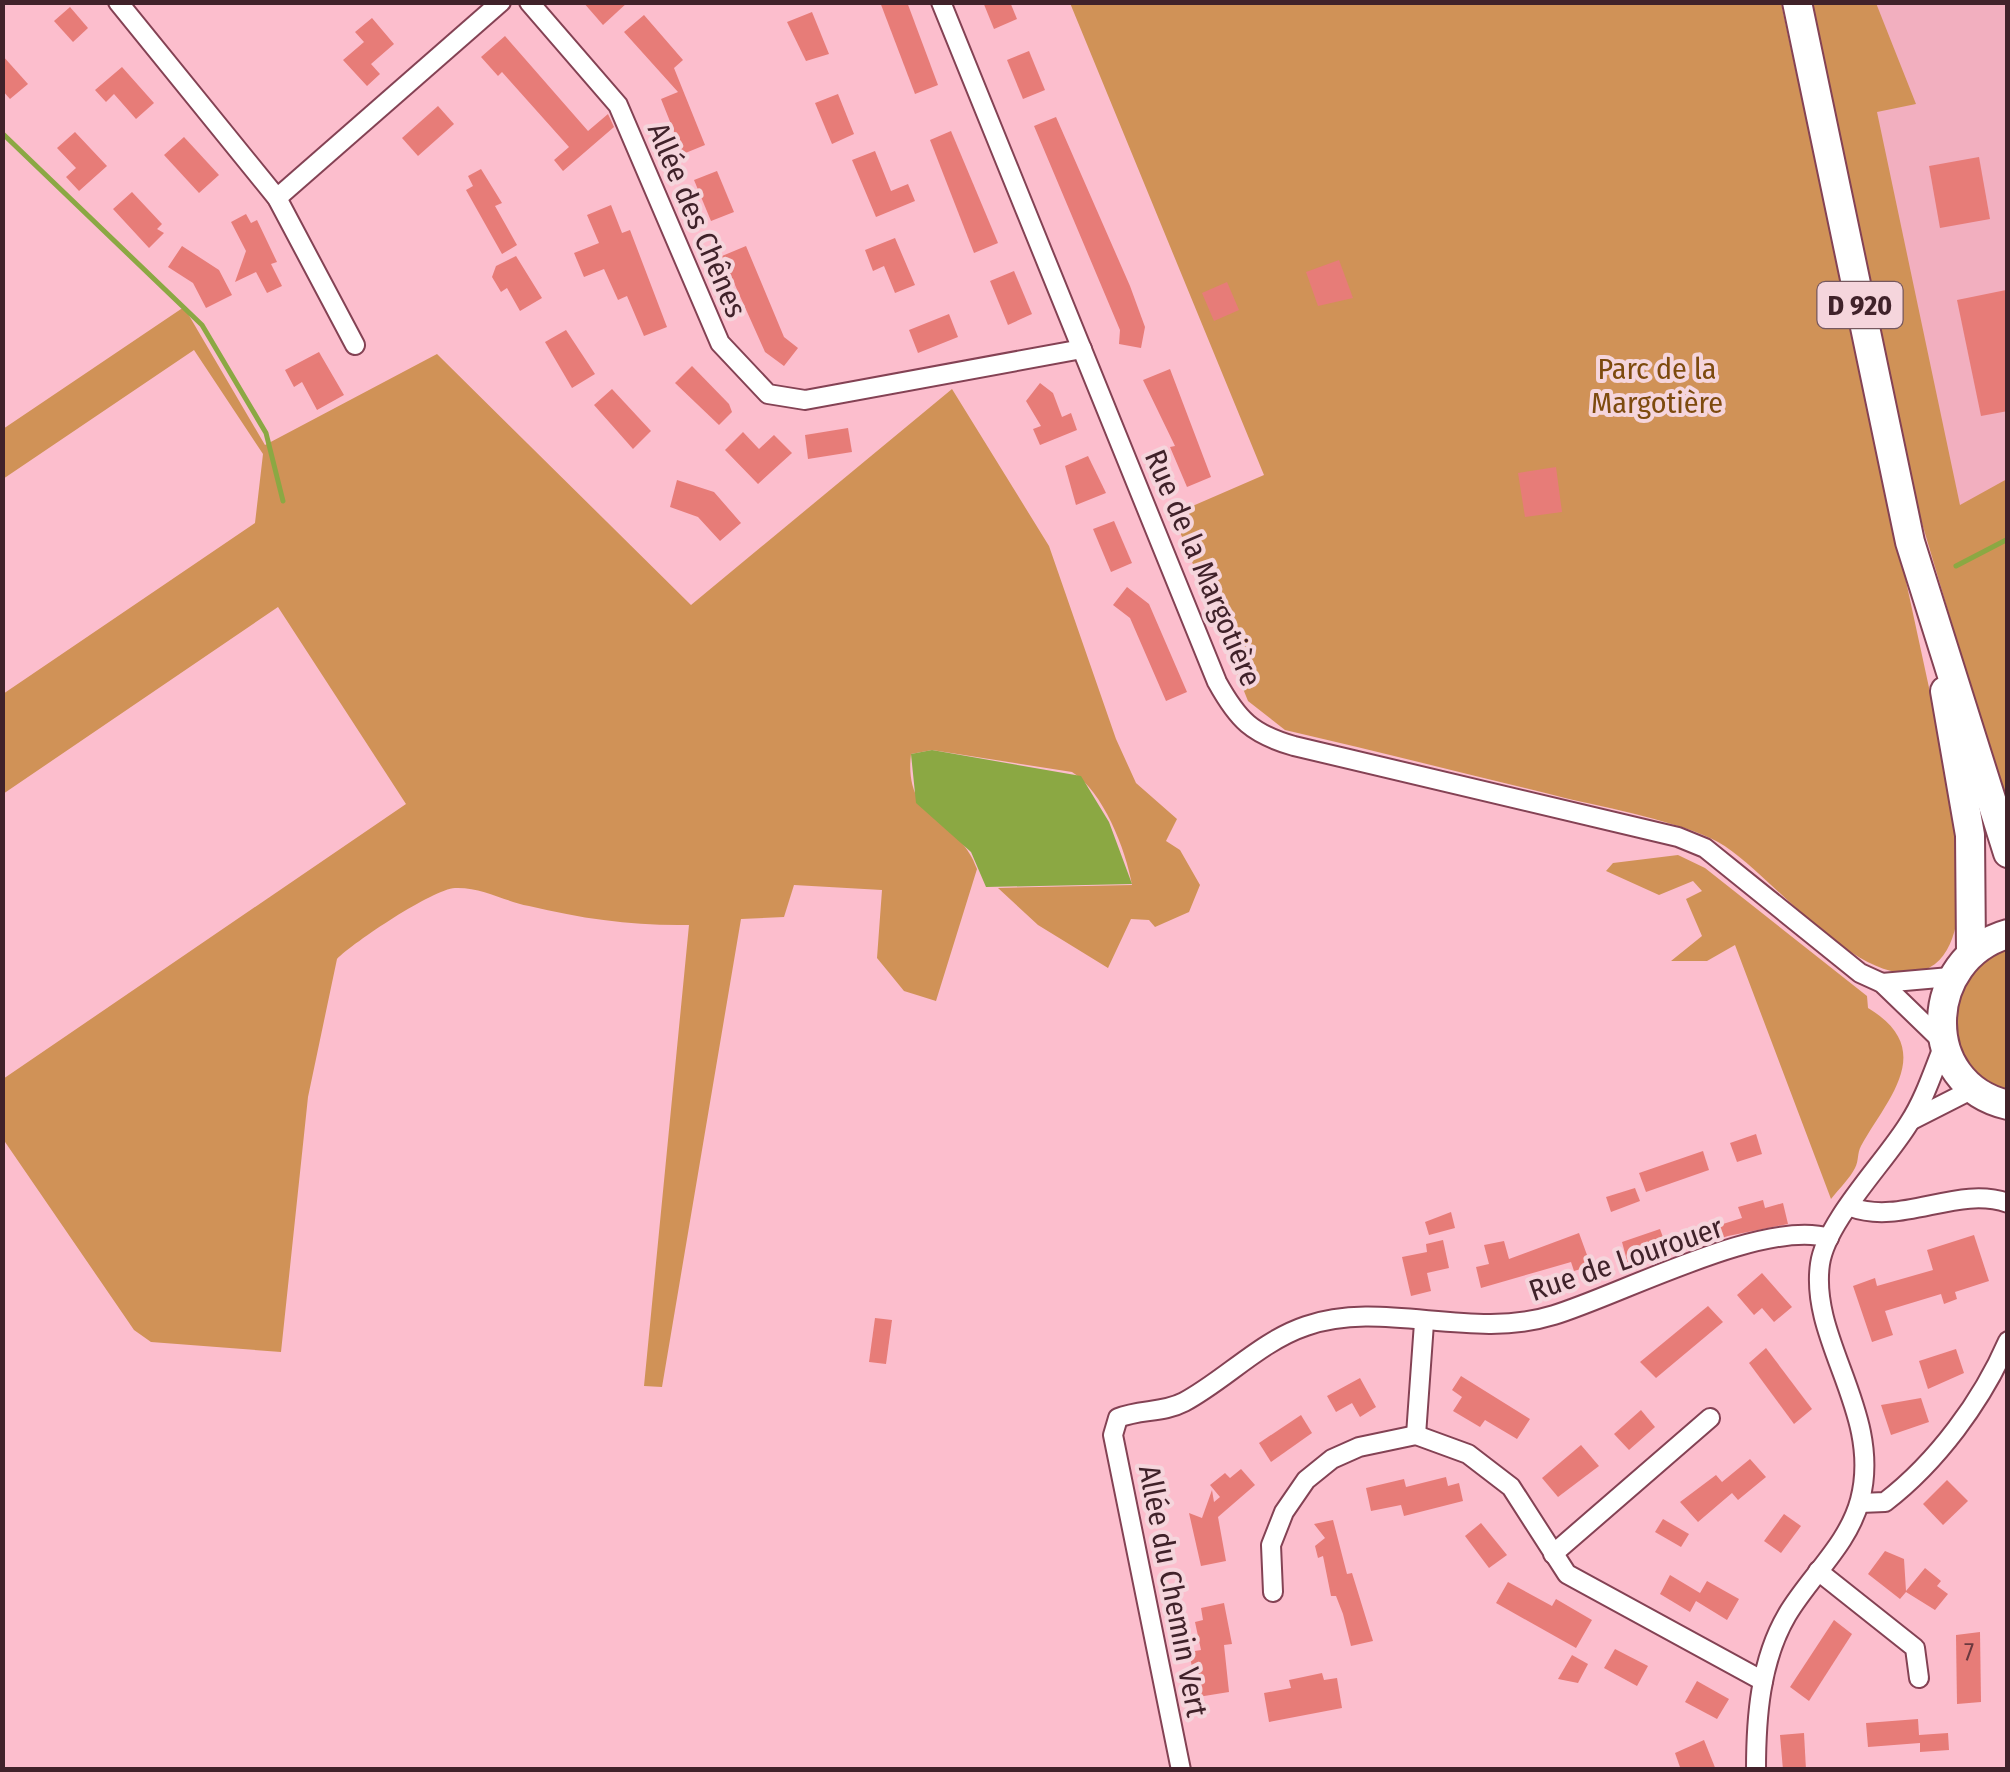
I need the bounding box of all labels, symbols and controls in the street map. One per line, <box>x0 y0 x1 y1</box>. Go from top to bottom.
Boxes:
street label: Allée des Chênes <box>640 117 754 323</box>
road number: D 920 <box>1818 282 1902 328</box>
park label: Parc de la Margotière <box>1591 351 1723 421</box>
street label: Rue de la Margotière <box>1137 444 1269 692</box>
street label: Rue de Lourouer <box>1524 1209 1728 1309</box>
street label: Allée du Chemin Vert <box>1131 1462 1215 1720</box>
house number: 7 <box>1964 1638 1974 1668</box>

